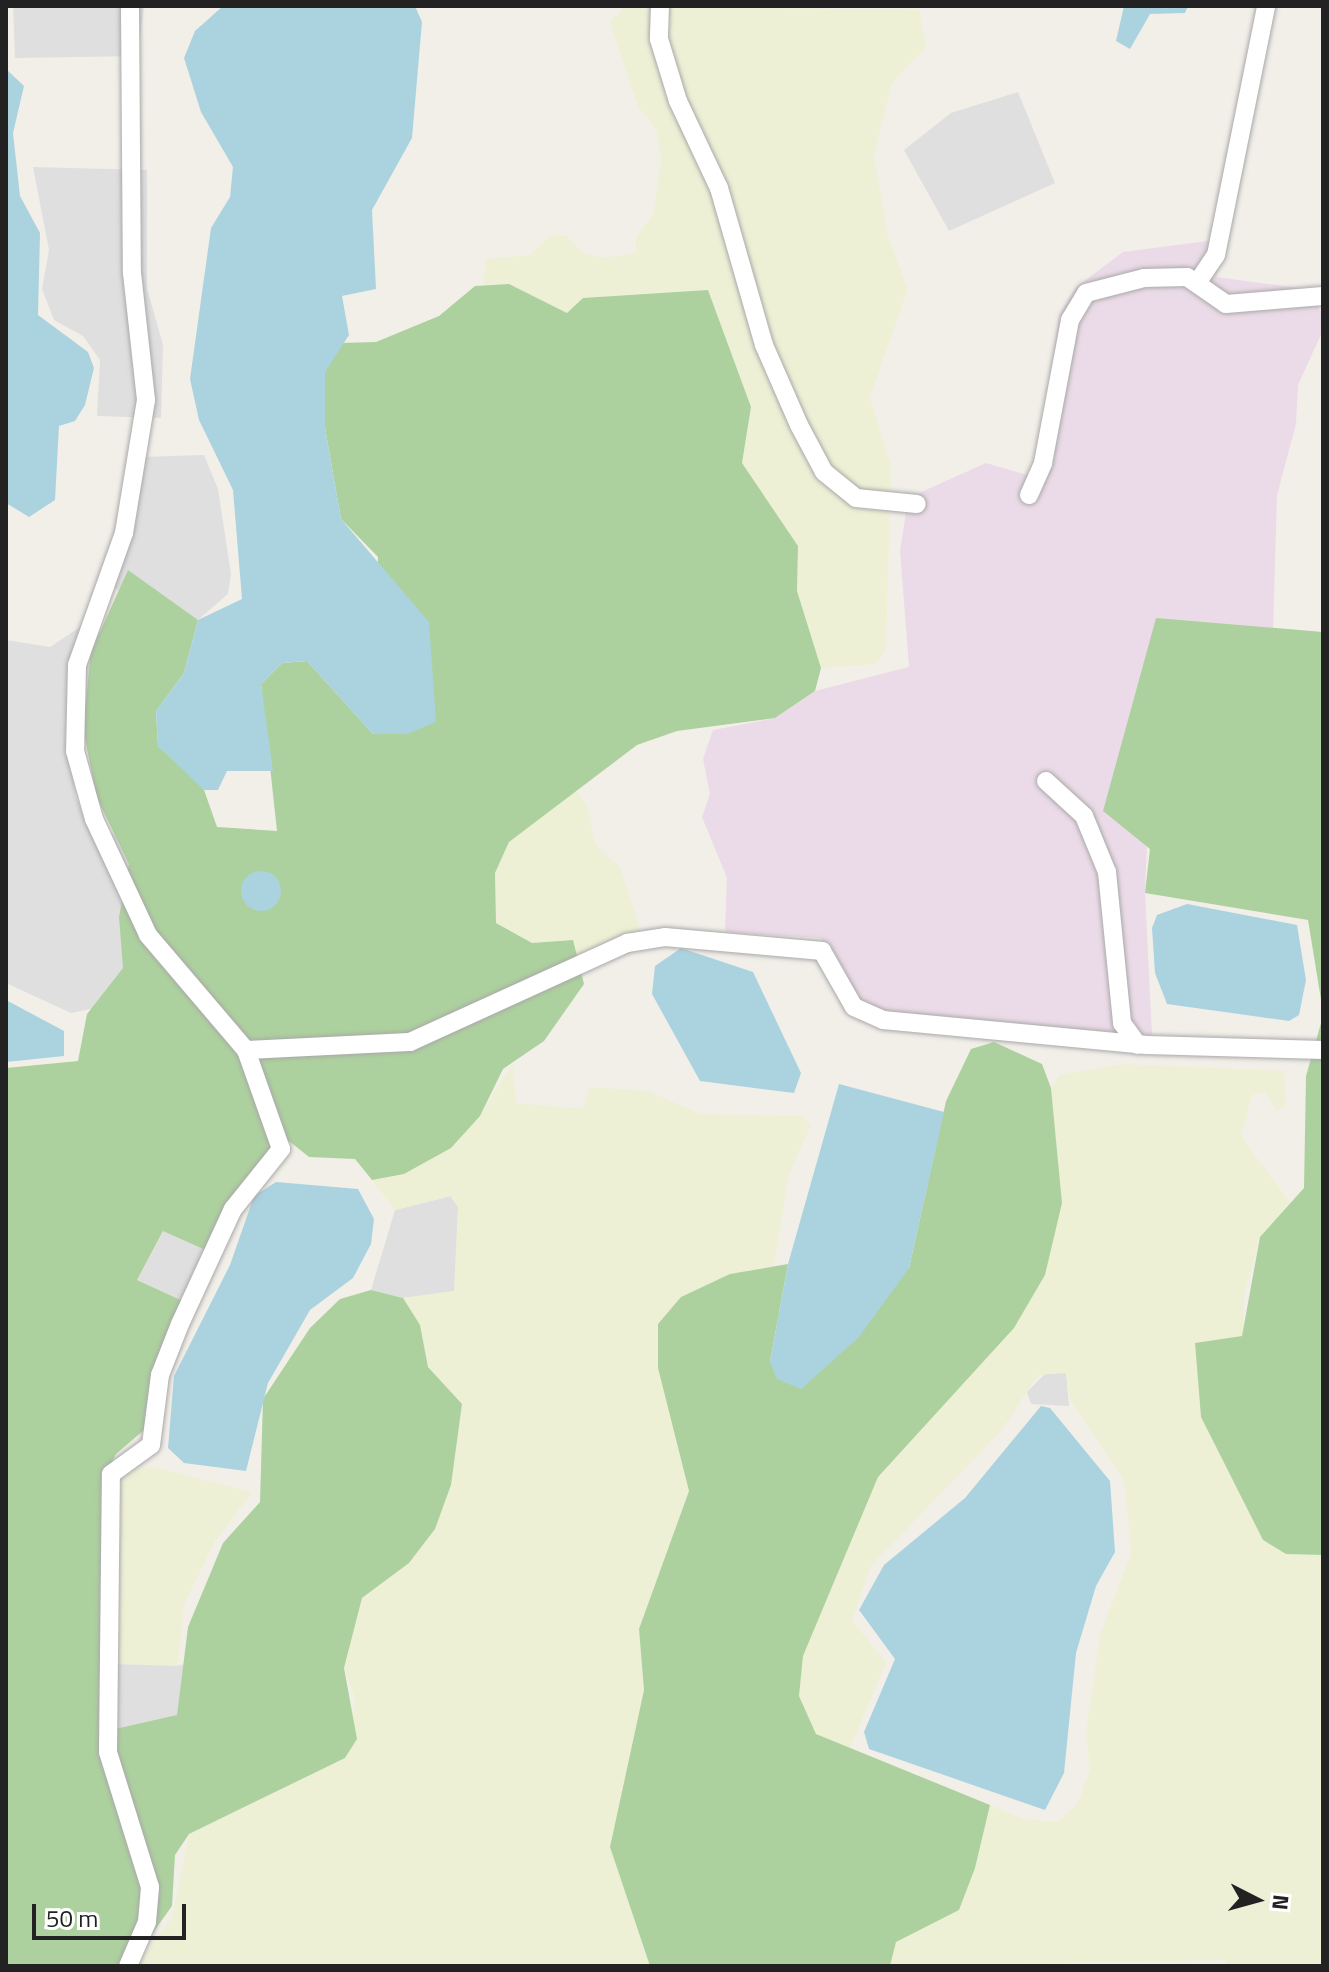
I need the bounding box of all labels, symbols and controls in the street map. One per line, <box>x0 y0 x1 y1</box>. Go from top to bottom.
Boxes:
north arrow <box>1217 1860 1297 1940</box>
scale bar <box>36 1888 190 1938</box>
text: N <box>1263 1893 1299 1912</box>
text: 50 m <box>46 1900 98 1936</box>

